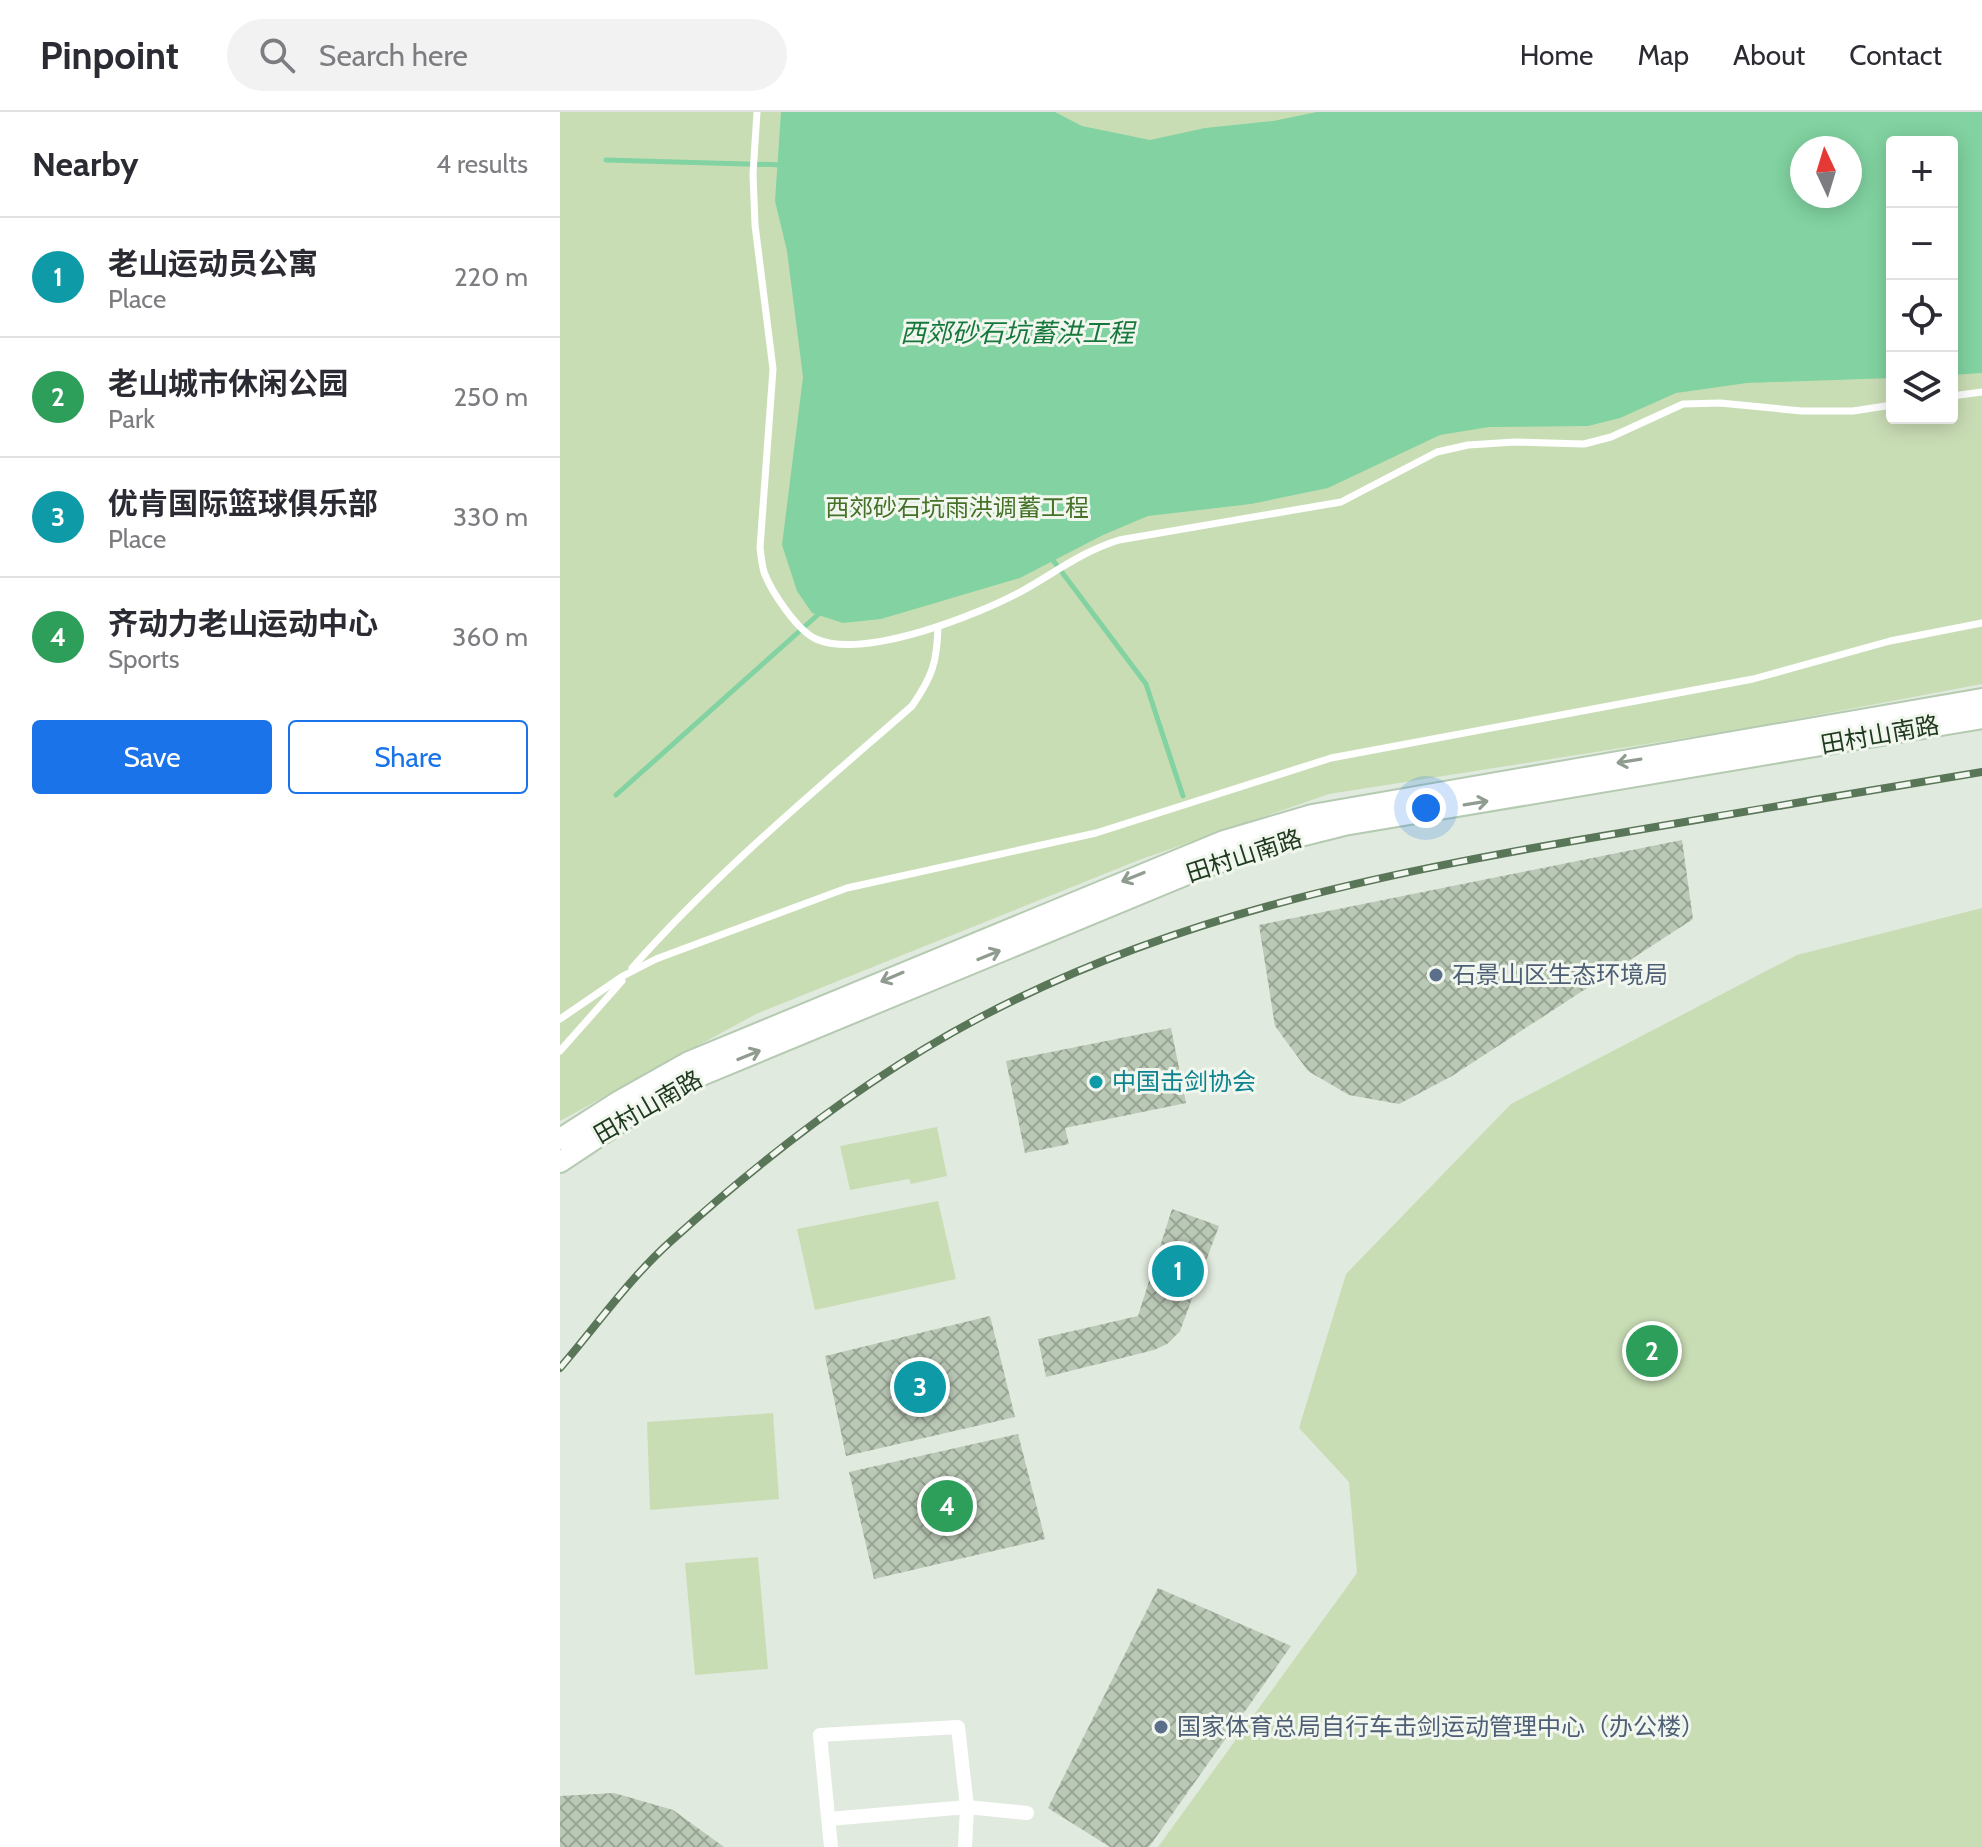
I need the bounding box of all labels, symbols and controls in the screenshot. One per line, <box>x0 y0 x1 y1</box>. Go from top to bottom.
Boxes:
search box <box>227 19 787 91</box>
text: Pinpoint <box>40 32 179 79</box>
icon: search <box>255 33 299 77</box>
text: Search here <box>319 37 468 74</box>
text: Home <box>1520 38 1593 72</box>
text: Map <box>1637 38 1689 72</box>
text: About <box>1733 38 1805 72</box>
text: Contact <box>1849 38 1942 72</box>
north arrow <box>1790 136 1862 208</box>
map controls <box>1886 136 1958 424</box>
button: + <box>1886 136 1958 208</box>
text: Nearby <box>32 143 139 185</box>
text: 4 results <box>436 148 528 180</box>
button: − <box>1886 208 1958 280</box>
text: 老山运动员公寓 <box>108 245 318 282</box>
text: 1 <box>53 261 63 293</box>
text: 220 m <box>454 261 528 293</box>
button: locate <box>1886 280 1958 352</box>
text: Place <box>108 283 166 315</box>
water label: 西郊砂石坑蓄洪工程 <box>900 317 1137 349</box>
button: layers <box>1886 352 1958 424</box>
text: 老山城市休闲公园 <box>108 365 348 402</box>
text: 2 <box>51 381 65 413</box>
text: 250 m <box>454 381 528 413</box>
text: Park <box>108 403 155 435</box>
text: 优肯国际篮球俱乐部 <box>108 485 378 522</box>
park label: 西郊砂石坑雨洪调蓄工程 <box>825 493 1089 522</box>
text: 3 <box>51 501 65 533</box>
text: 330 m <box>453 501 528 533</box>
text: Place <box>108 523 166 555</box>
text: 齐动力老山运动中心 <box>108 605 378 642</box>
text: 4 <box>50 621 66 653</box>
text: 360 m <box>452 621 528 653</box>
text: Sports <box>108 643 180 675</box>
street label: 田村山南路 <box>1818 710 1942 759</box>
button: Save <box>32 720 272 794</box>
button: Share <box>288 720 528 794</box>
one-way arrow <box>1617 754 1643 769</box>
your location <box>1406 788 1446 828</box>
one-way arrow <box>1463 795 1488 810</box>
street label: 田村山南路 <box>1182 823 1305 888</box>
one-way arrow <box>1121 871 1146 885</box>
one-way arrow <box>976 946 1001 961</box>
place label: 石景山区生态环境局 <box>1452 960 1668 989</box>
marker: 石景山区生态环境局 <box>1427 966 1445 984</box>
one-way arrow <box>880 970 905 985</box>
one-way arrow <box>736 1047 761 1062</box>
street label: 田村山南路 <box>589 1064 707 1149</box>
place label: 中国击剑协会 <box>1112 1067 1256 1096</box>
marker: 中国击剑协会 <box>1087 1073 1105 1091</box>
pin: 1 <box>1152 1241 1204 1301</box>
pin: 2 <box>1626 1321 1678 1381</box>
pin: 3 <box>894 1357 946 1417</box>
pin: 4 <box>921 1476 973 1536</box>
place label: 国家体育总局自行车击剑运动管理中心（办公楼） <box>1177 1712 1705 1741</box>
marker: 国家体育总局自行车击剑运动管理中心（办公楼） <box>1152 1718 1170 1736</box>

